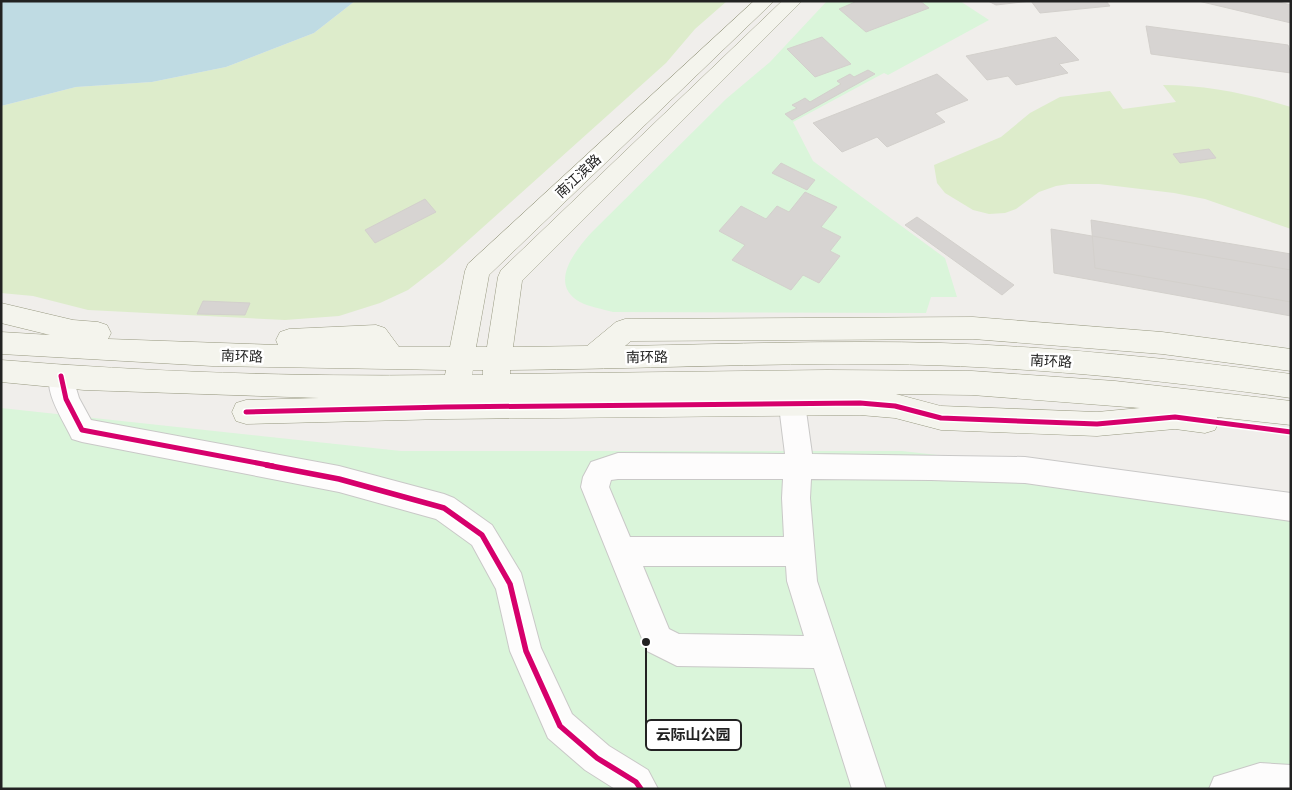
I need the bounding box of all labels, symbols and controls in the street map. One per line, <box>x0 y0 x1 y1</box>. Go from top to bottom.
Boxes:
street label: 南江滨路 <box>550 149 605 202</box>
street label: 南环路 <box>221 344 263 367</box>
street label: 南环路 <box>626 346 668 367</box>
street label: 南环路 <box>1030 349 1073 372</box>
callout: 云际山公园 <box>646 720 741 750</box>
text: 云际山公园 <box>655 723 731 746</box>

